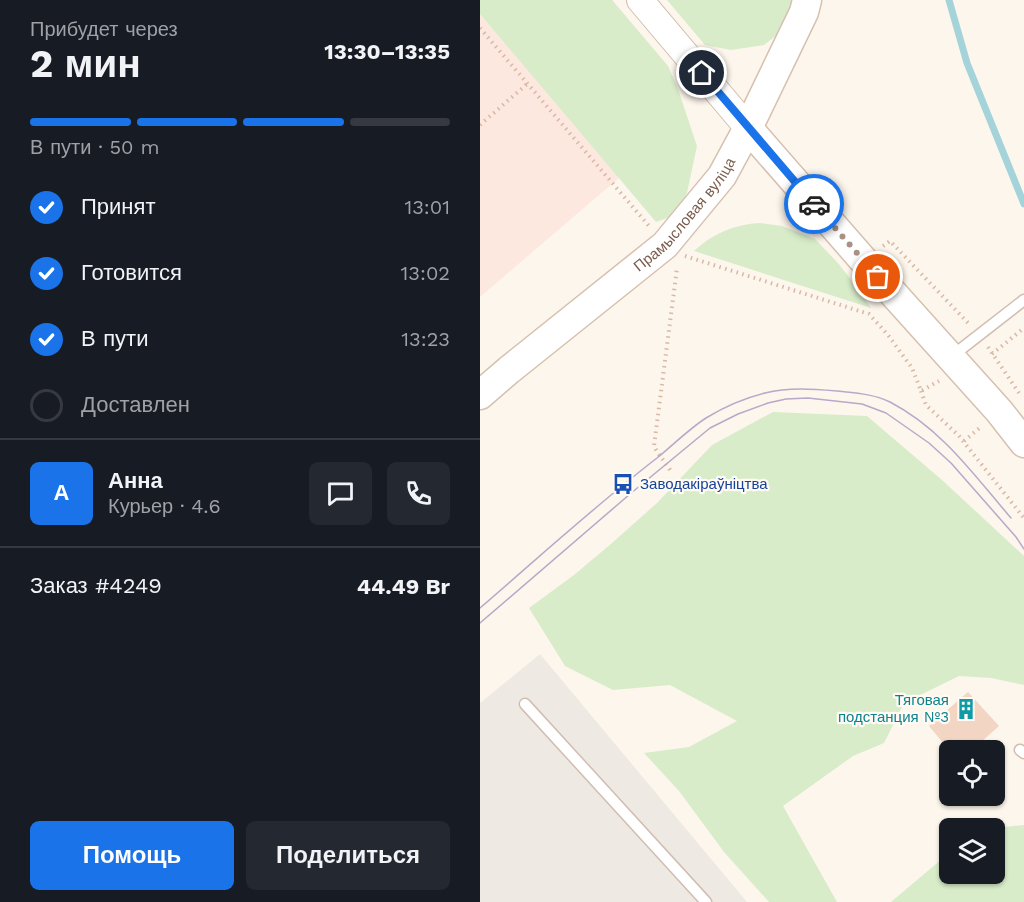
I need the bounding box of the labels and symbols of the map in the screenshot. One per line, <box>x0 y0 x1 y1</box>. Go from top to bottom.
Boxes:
pin <box>676 47 727 98</box>
street label: Прамысловая вуліца <box>630 154 740 275</box>
courier <box>784 174 844 234</box>
pin <box>852 251 903 302</box>
bus stop icon: Заводакіраўніцтва <box>611 472 635 496</box>
place label: Заводакіраўніцтва <box>640 475 768 493</box>
place label: Тяговая подстанция №3 <box>838 691 949 726</box>
building icon: Тяговая подстанция №3 <box>954 697 978 721</box>

